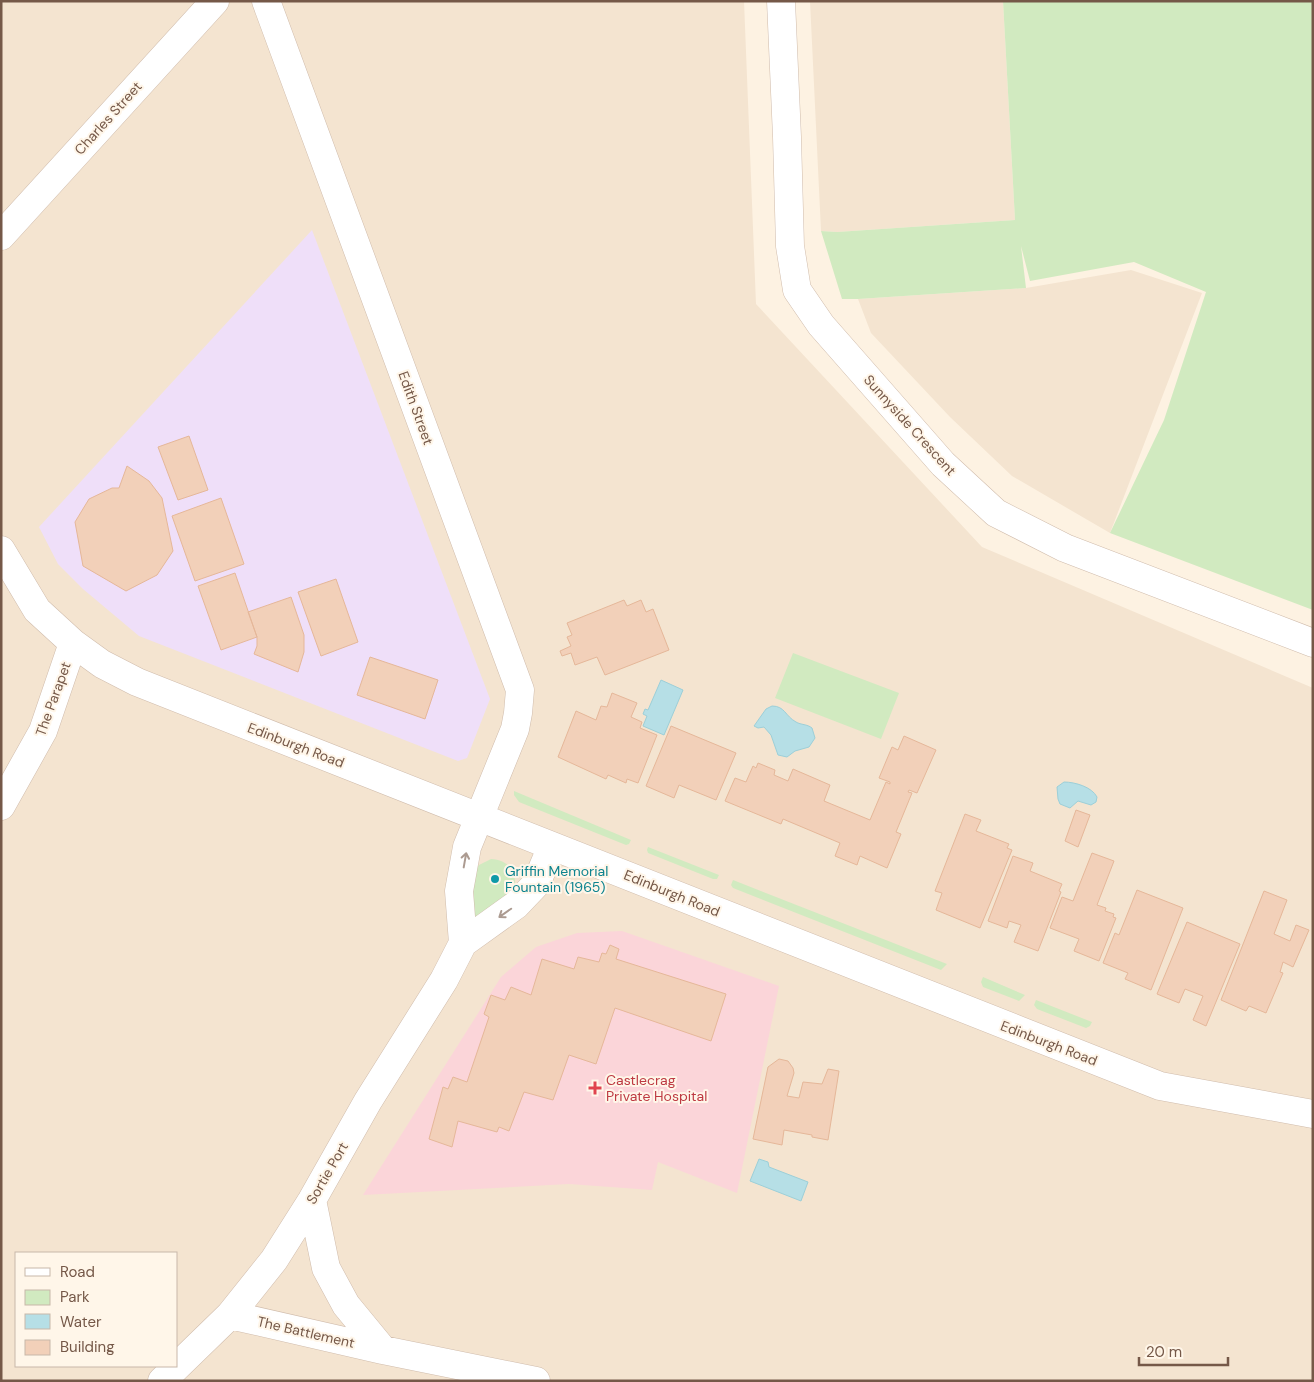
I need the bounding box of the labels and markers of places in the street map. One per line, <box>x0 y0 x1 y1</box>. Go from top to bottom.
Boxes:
place label: Griffin Memorial Fountain (1965) <box>505 862 608 896</box>
marker: Griffin Memorial Fountain (1965) <box>489 873 501 885</box>
place label: Castlecrag Private Hospital <box>606 1071 707 1105</box>
marker: Castlecrag Private Hospital <box>588 1081 602 1095</box>

